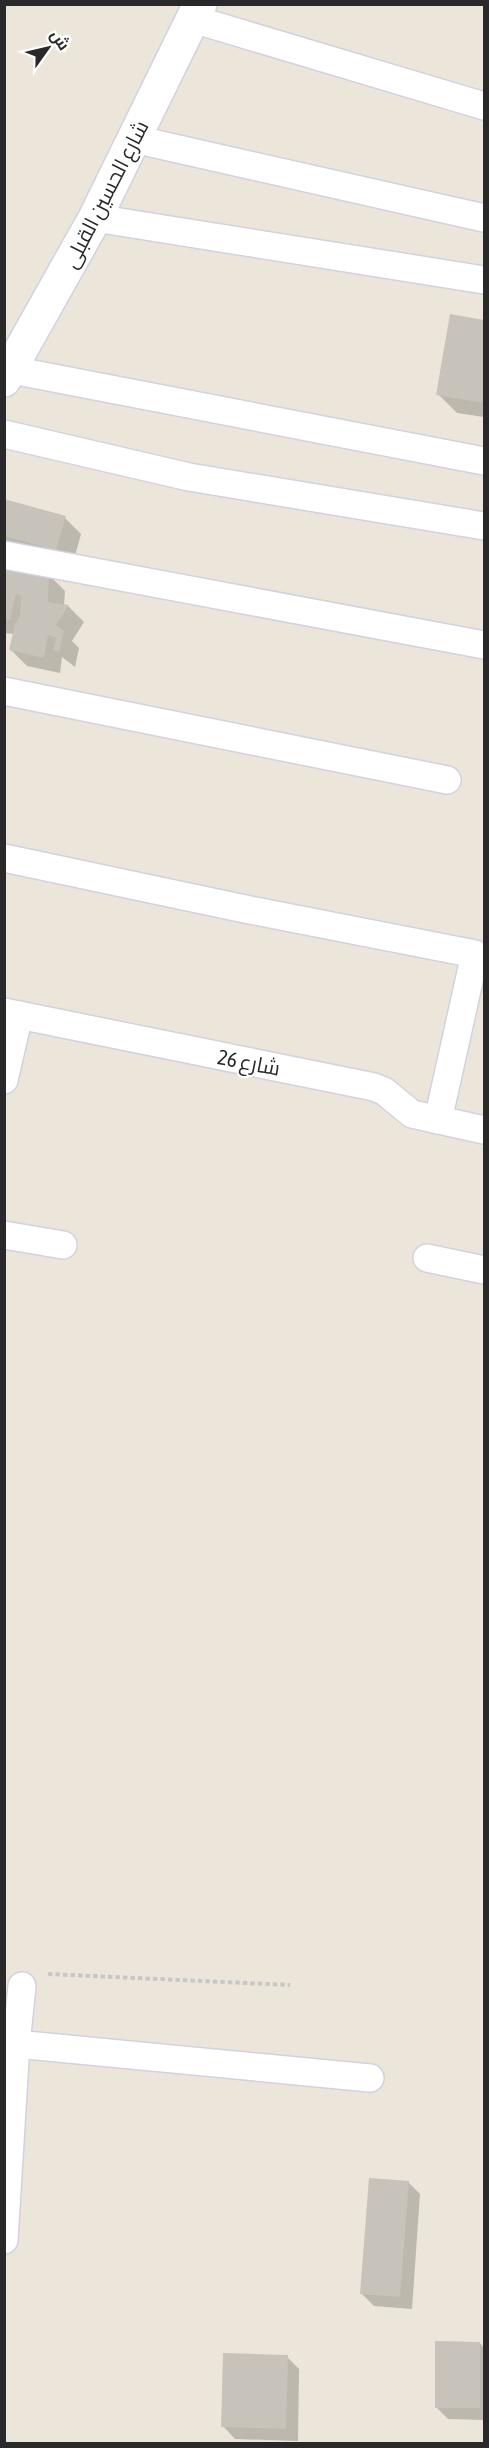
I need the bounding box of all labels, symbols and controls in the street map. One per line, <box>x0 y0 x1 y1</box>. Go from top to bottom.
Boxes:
north arrow <box>18 18 78 78</box>
text: ش <box>46 26 74 54</box>
street label: شارع الحسين القبلى <box>57 116 155 273</box>
street label: شارع 26 <box>215 1044 282 1083</box>

